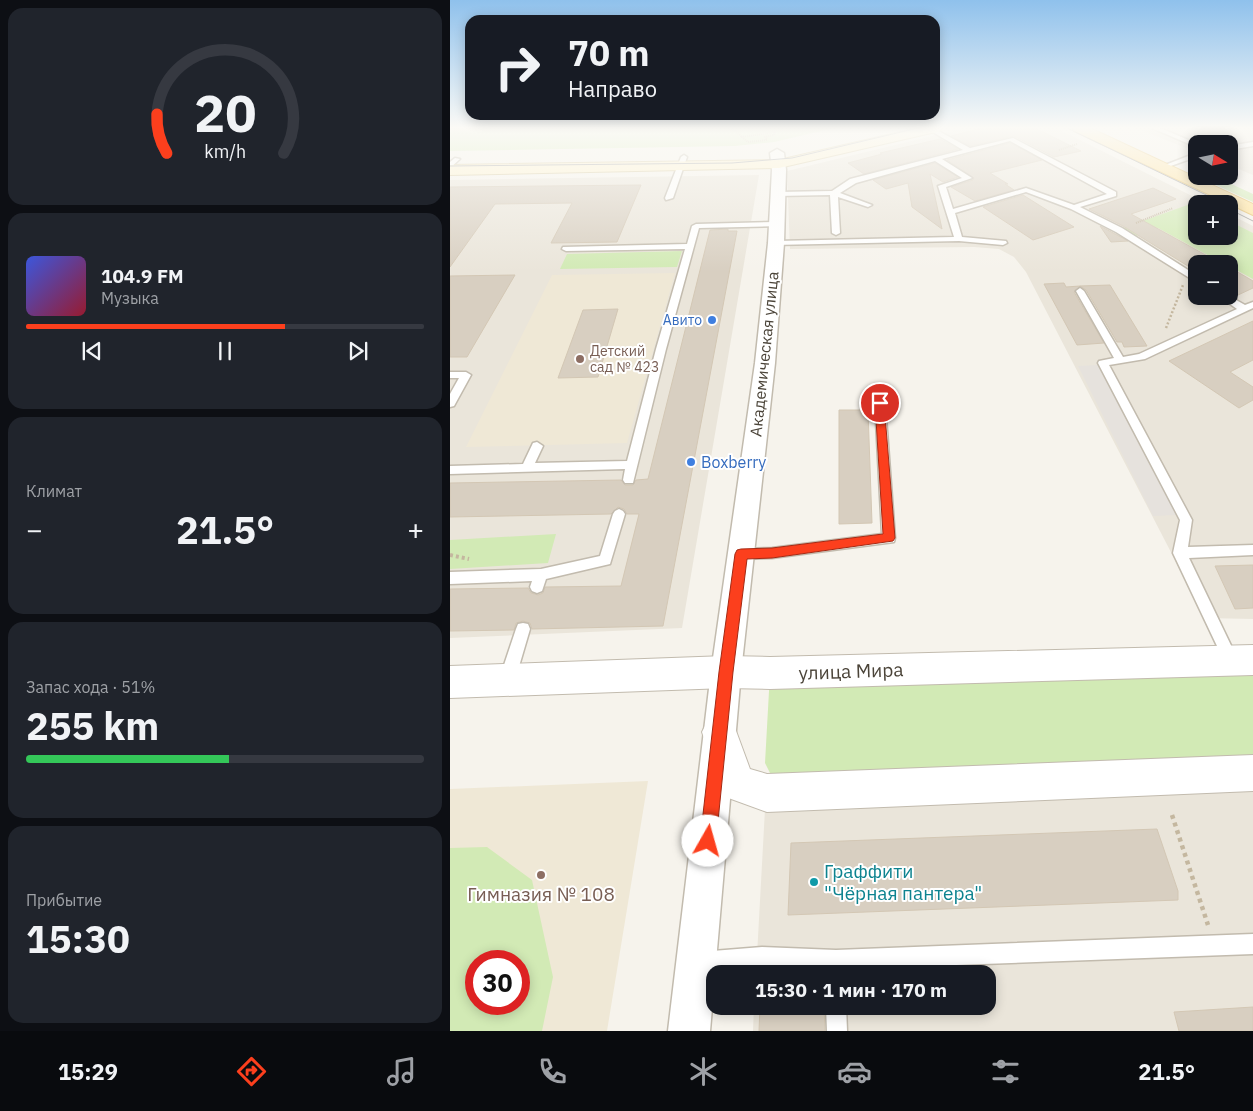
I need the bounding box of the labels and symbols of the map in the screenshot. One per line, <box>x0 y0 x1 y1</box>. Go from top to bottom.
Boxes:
north arrow <box>1188 135 1238 185</box>
street label: Академическая улица <box>745 270 783 438</box>
place label: Авито <box>663 311 702 329</box>
marker: Авито <box>706 314 718 326</box>
place label: Детский сад № 423 <box>590 342 659 376</box>
marker: Детский сад № 423 <box>574 353 586 365</box>
pin <box>859 382 901 424</box>
place label: Boxberry <box>701 452 766 472</box>
marker: Boxberry <box>685 456 697 468</box>
street label: улица Мира <box>798 657 904 685</box>
position arrow <box>681 814 733 866</box>
place label: Граффити "Чёрная пантера" <box>824 859 982 905</box>
marker: Гимназия № 108 <box>535 869 547 881</box>
marker: Граффити "Чёрная пантера" <box>808 876 820 888</box>
place label: Гимназия № 108 <box>467 882 615 906</box>
speed limit sign: 30 <box>465 950 530 1015</box>

